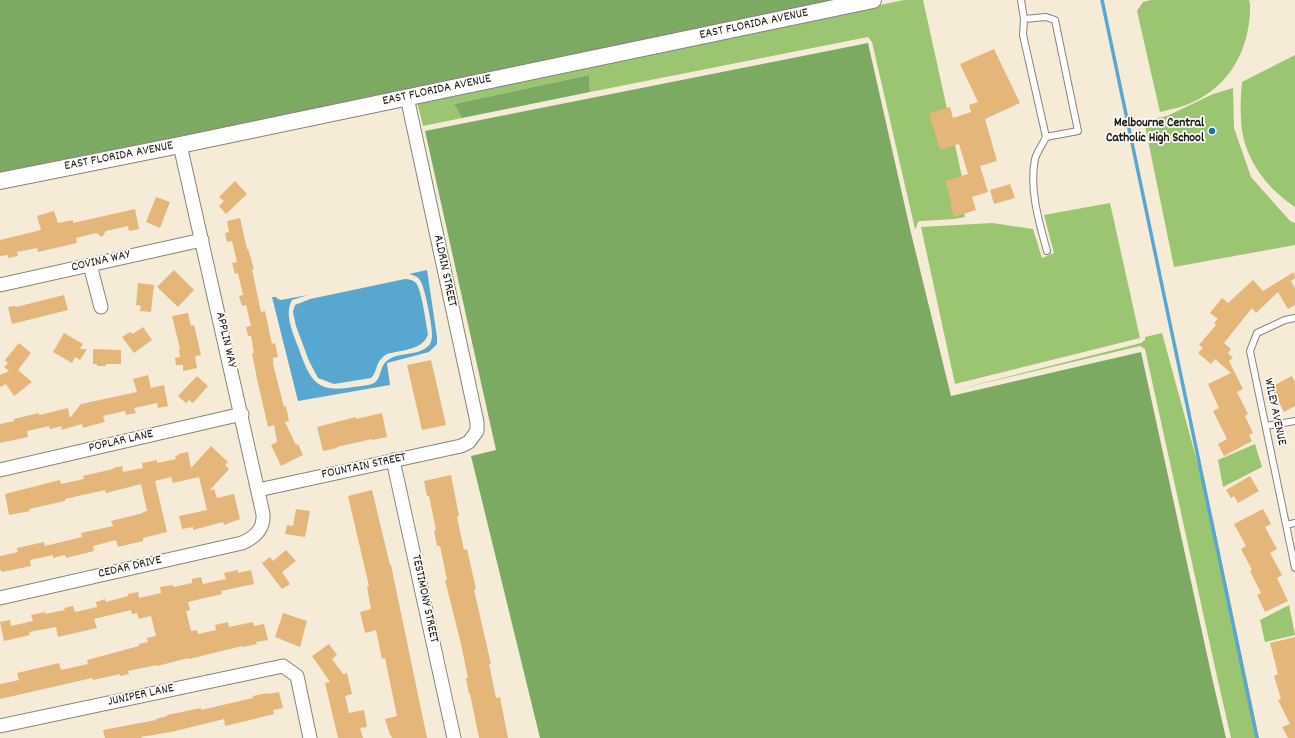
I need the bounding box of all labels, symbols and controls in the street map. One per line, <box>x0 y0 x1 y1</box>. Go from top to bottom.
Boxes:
street label: EAST FLORIDA AVENUE <box>698 6 810 44</box>
street label: EAST FLORIDA AVENUE <box>381 72 493 110</box>
place label: Melbourne Central Catholic High School <box>1106 116 1204 147</box>
marker: Melbourne Central Catholic High School <box>1207 126 1217 136</box>
street label: EAST FLORIDA AVENUE <box>63 139 175 175</box>
street label: ALDRIN STREET <box>429 234 459 308</box>
street label: COVINA WAY <box>70 248 132 276</box>
street label: APPLIN WAY <box>211 310 239 370</box>
street label: WILEY AVENUE <box>1259 377 1289 447</box>
street label: POPLAR LANE <box>87 427 155 457</box>
street label: FOUNTAIN STREET <box>320 450 408 484</box>
street label: CEDAR DRIVE <box>97 553 163 583</box>
street label: TESTIMONY STREET <box>407 554 441 644</box>
street label: JUNIPER LANE <box>106 681 176 711</box>

